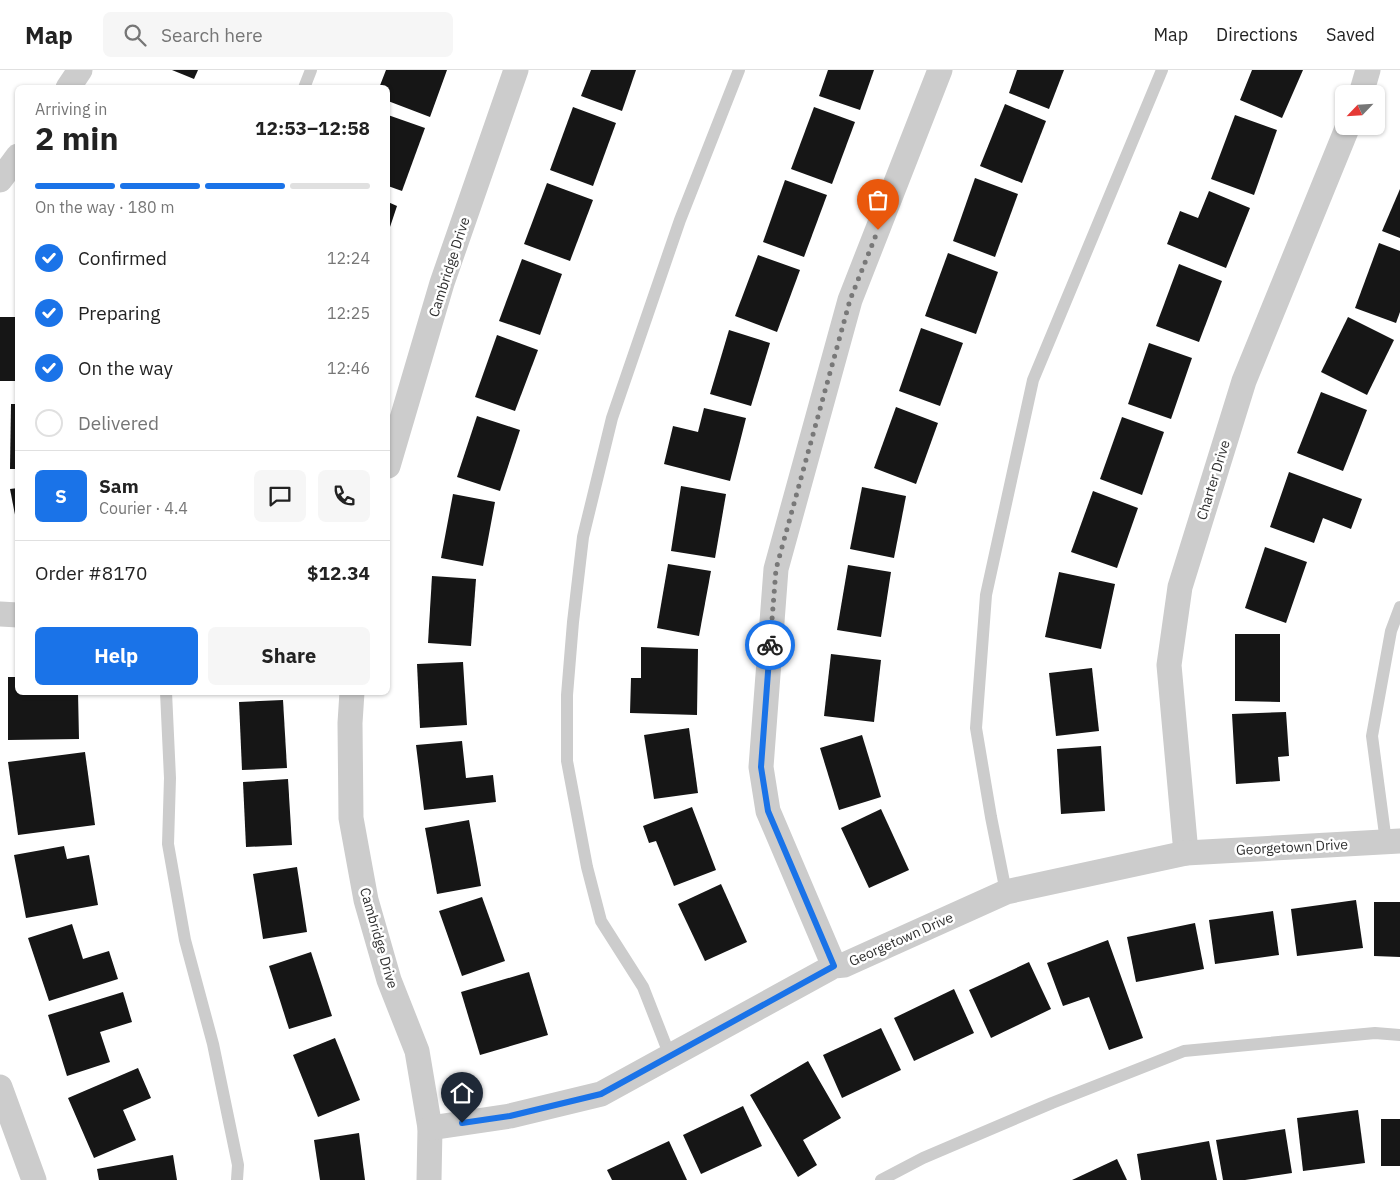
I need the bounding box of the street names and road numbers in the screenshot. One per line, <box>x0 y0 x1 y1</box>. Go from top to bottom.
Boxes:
street label: Cambridge Drive <box>424 214 474 319</box>
street label: Charter Drive <box>1192 437 1234 522</box>
street label: Georgetown Drive <box>1236 835 1349 859</box>
street label: Cambridge Drive <box>356 886 402 991</box>
street label: Georgetown Drive <box>846 908 956 970</box>

